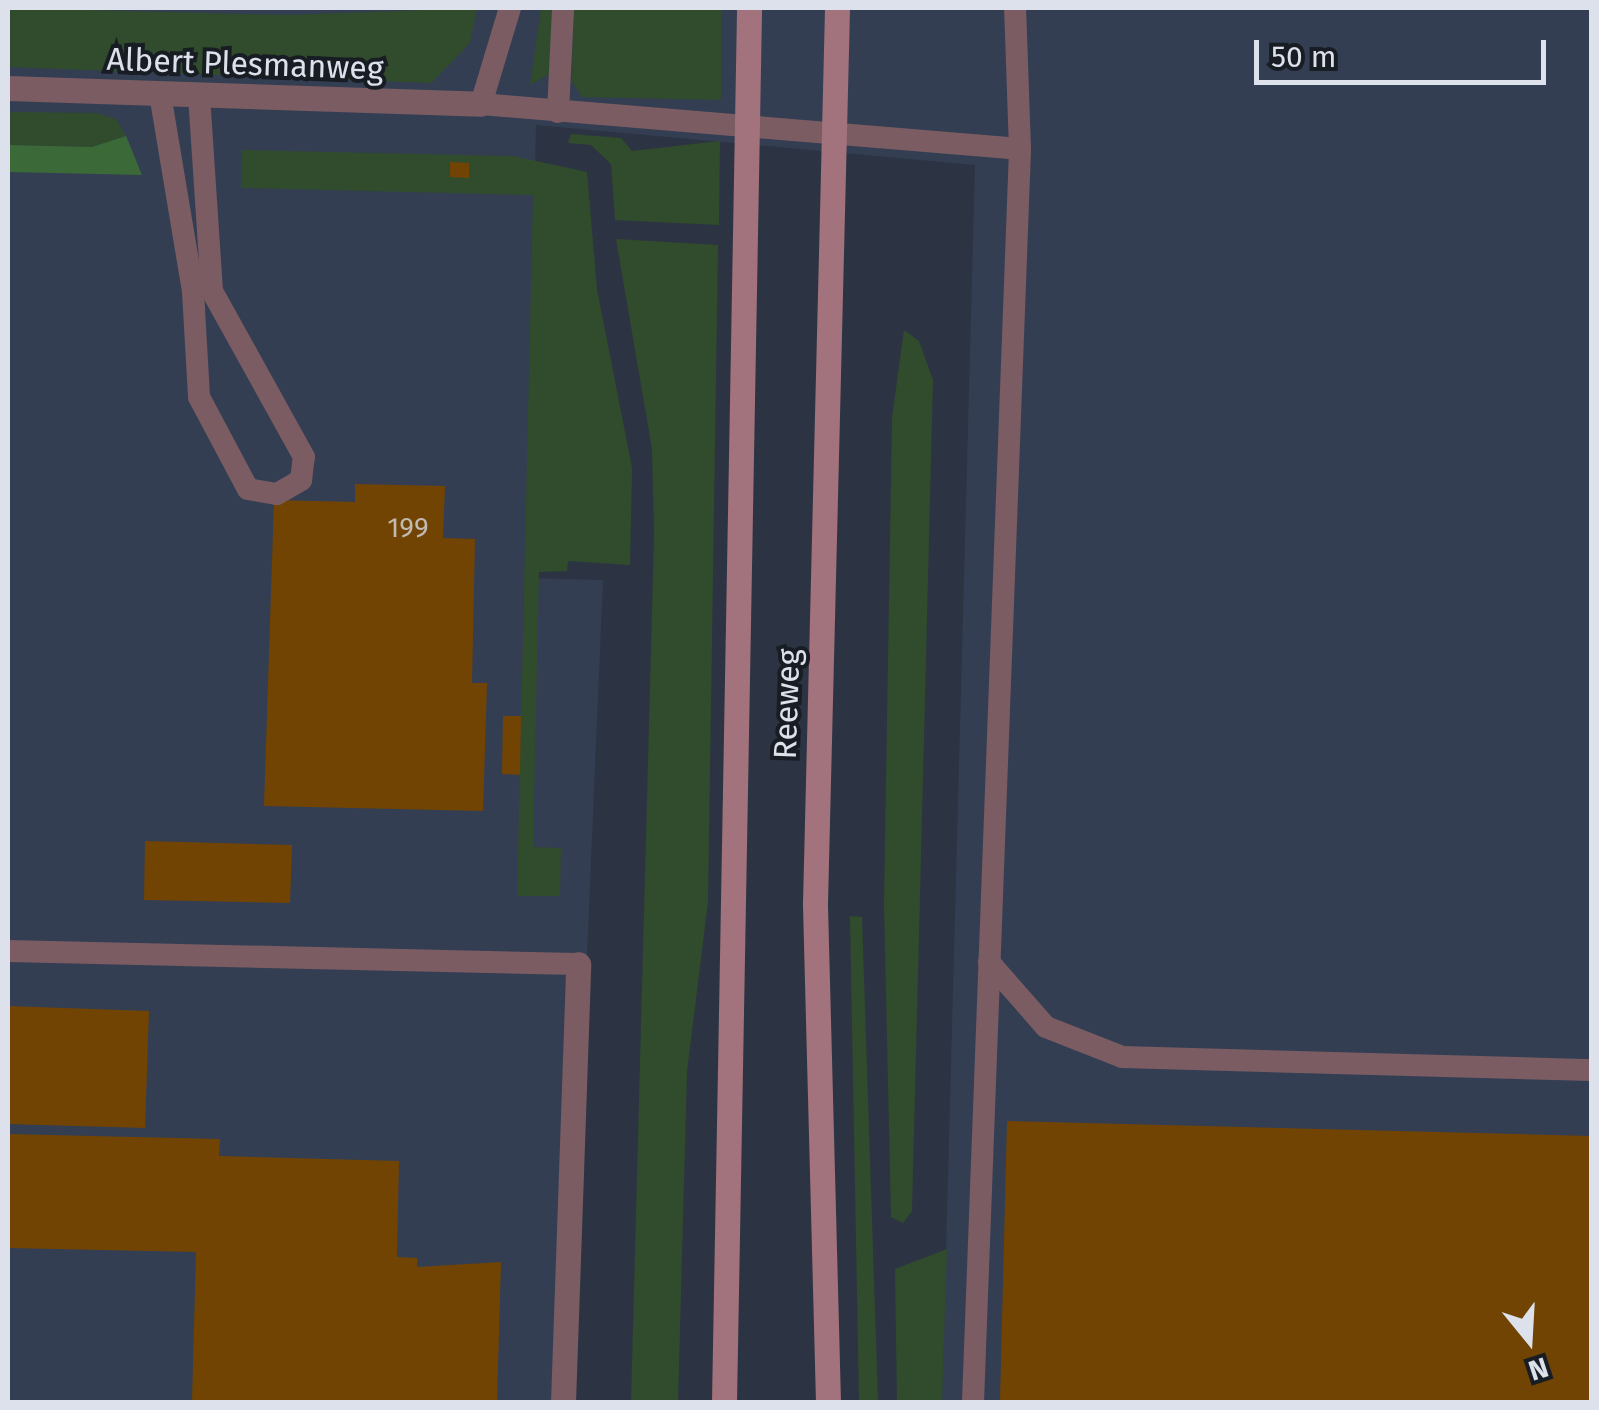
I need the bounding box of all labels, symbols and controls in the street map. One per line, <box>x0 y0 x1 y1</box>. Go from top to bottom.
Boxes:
scale bar <box>1259 20 1552 82</box>
text: 50 m <box>1271 39 1336 75</box>
street label: Albert Plesmanweg <box>106 40 384 88</box>
house number: 199 <box>387 511 429 545</box>
street label: Reeweg <box>766 648 808 760</box>
north arrow <box>1479 1290 1579 1390</box>
text: N <box>1524 1350 1552 1388</box>

